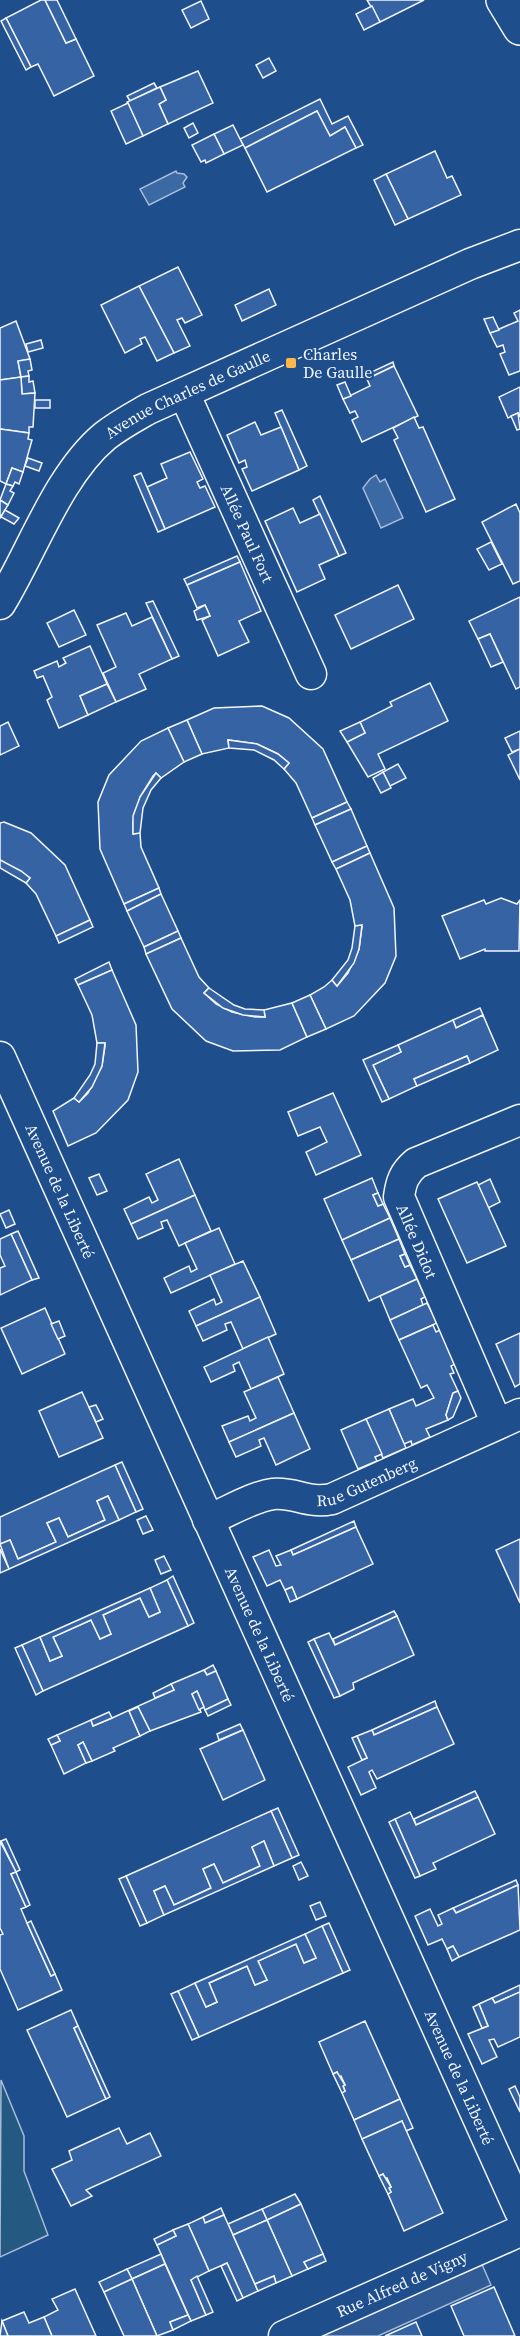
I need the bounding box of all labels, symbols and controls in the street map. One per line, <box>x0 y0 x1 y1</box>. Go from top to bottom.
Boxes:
place label: Charles De Gaulle <box>303 343 372 383</box>
street label: Avenue Charles de Gaulle <box>100 344 273 444</box>
marker: Charles De Gaulle <box>284 356 298 370</box>
street label: Allée Paul Fort <box>216 481 279 587</box>
street label: Avenue de la Liberté <box>20 1120 100 1262</box>
street label: Allée Didot <box>391 1200 443 1283</box>
street label: Rue Gutenberg <box>316 1451 420 1511</box>
street label: Avenue de la Liberté <box>220 1563 300 1705</box>
street label: Avenue de la Liberté <box>420 2006 500 2148</box>
street label: Rue Alfred de Vigny <box>333 2244 472 2322</box>

